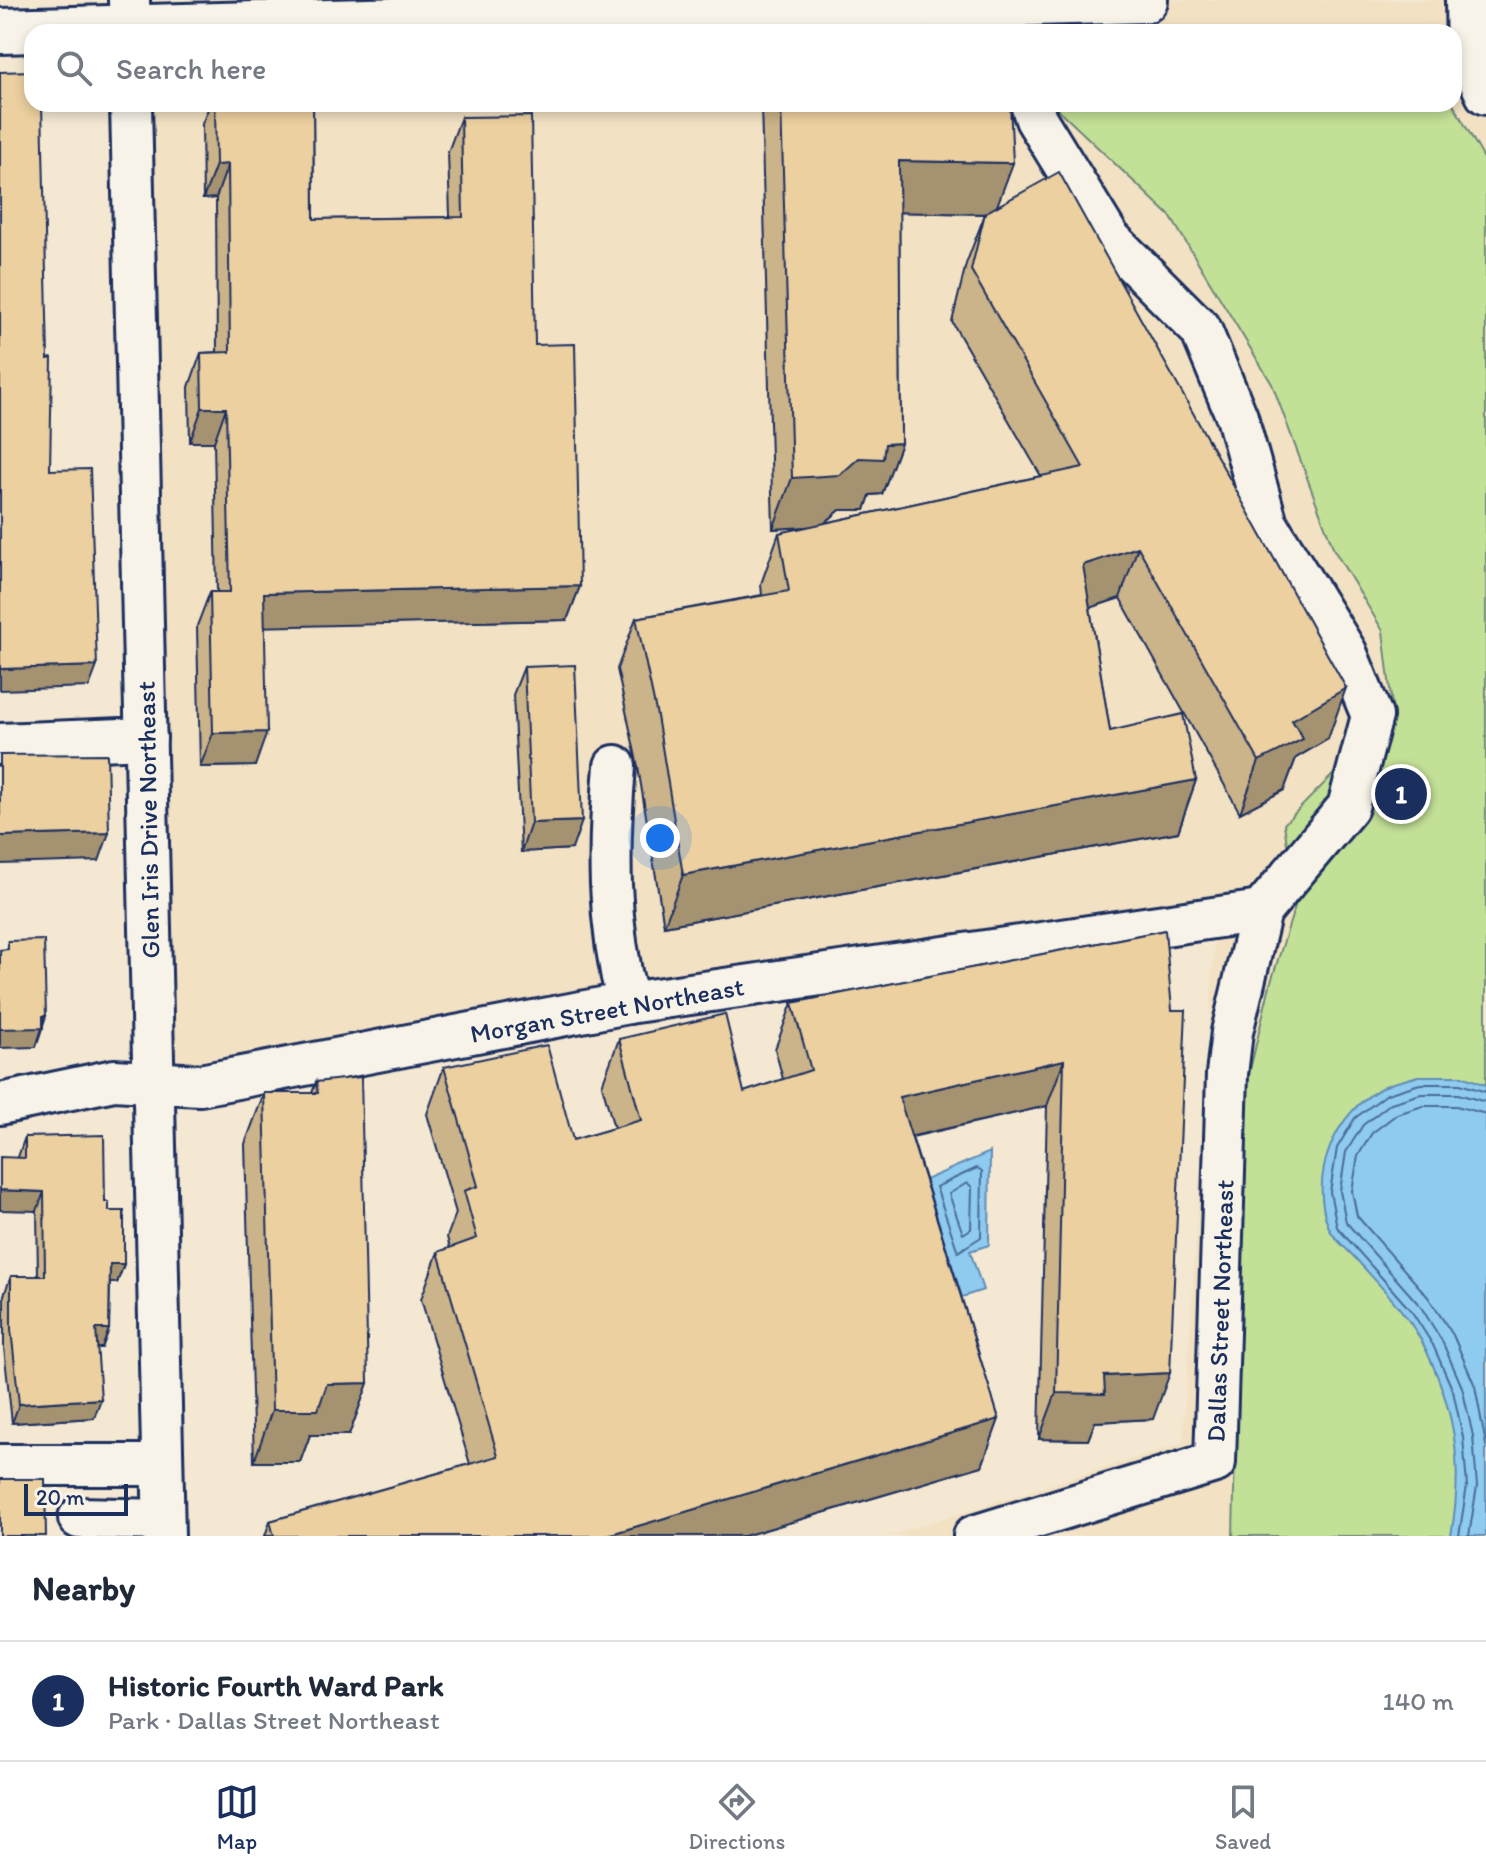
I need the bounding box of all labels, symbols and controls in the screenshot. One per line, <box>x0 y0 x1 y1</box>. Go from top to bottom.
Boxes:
search box <box>24 24 1462 112</box>
icon: search <box>52 46 96 90</box>
text: Search here <box>116 50 266 87</box>
street label: Glen Iris Drive Northeast <box>130 681 166 959</box>
pin: 1 <box>1375 764 1427 824</box>
your location <box>640 818 680 858</box>
street label: Morgan Street Northeast <box>468 970 747 1050</box>
street label: Dallas Street Northeast <box>1199 1179 1241 1443</box>
scale bar <box>24 1480 128 1516</box>
text: 20 m <box>36 1484 85 1511</box>
text: Nearby <box>32 1568 135 1609</box>
text: Historic Fourth Ward Park <box>108 1667 444 1704</box>
text: 1 <box>52 1685 64 1717</box>
text: 140 m <box>1383 1685 1454 1717</box>
text: Park · Dallas Street Northeast <box>108 1704 440 1736</box>
tab: Map <box>215 1780 259 1855</box>
tab: Directions <box>689 1780 785 1855</box>
tab: Saved <box>1215 1780 1271 1855</box>

